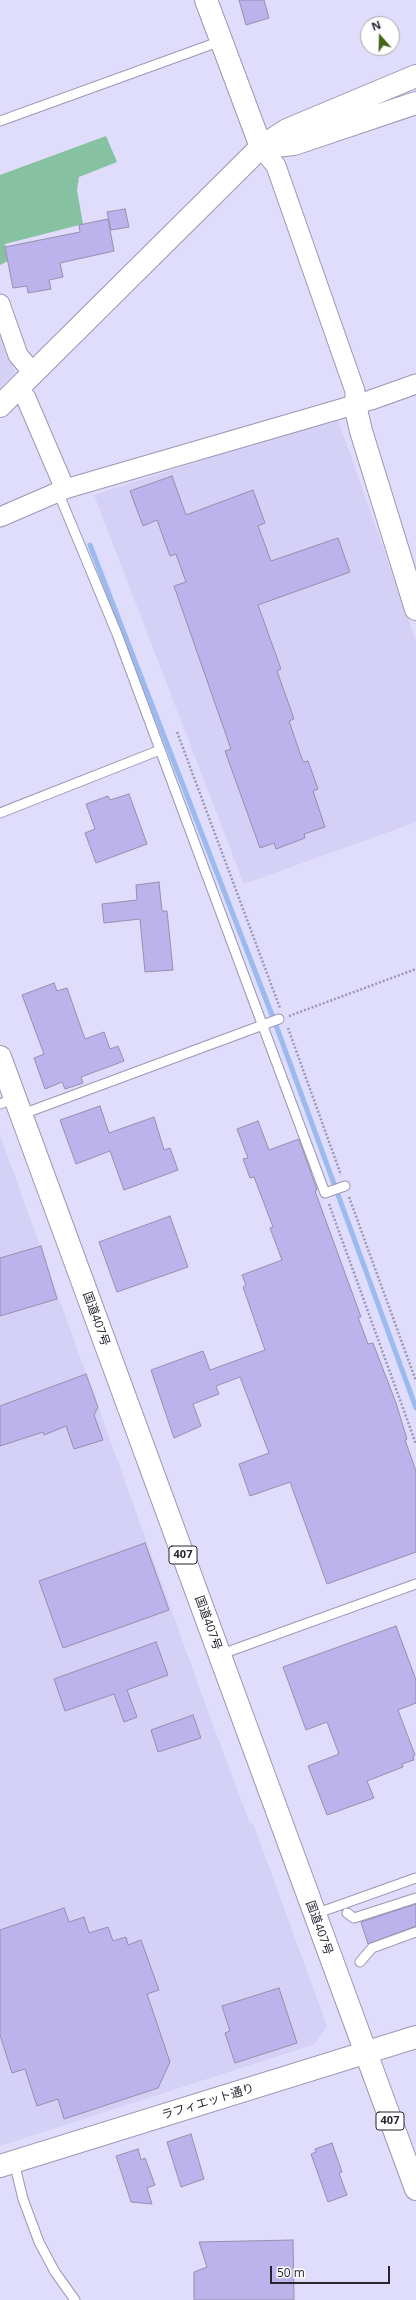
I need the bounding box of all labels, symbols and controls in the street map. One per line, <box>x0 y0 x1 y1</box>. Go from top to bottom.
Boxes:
north arrow <box>360 16 400 56</box>
text: N <box>369 17 383 34</box>
street label: 国道407号 <box>80 1290 112 1348</box>
road number: 407 <box>169 1546 197 1564</box>
street label: 国道407号 <box>192 1594 224 1652</box>
street label: 国道407号 <box>303 1899 335 1957</box>
street label: ラフィエット通り <box>160 2081 256 2123</box>
road number: 407 <box>376 2112 404 2130</box>
scale bar <box>272 2258 392 2284</box>
text: 50 m <box>277 2264 305 2281</box>

